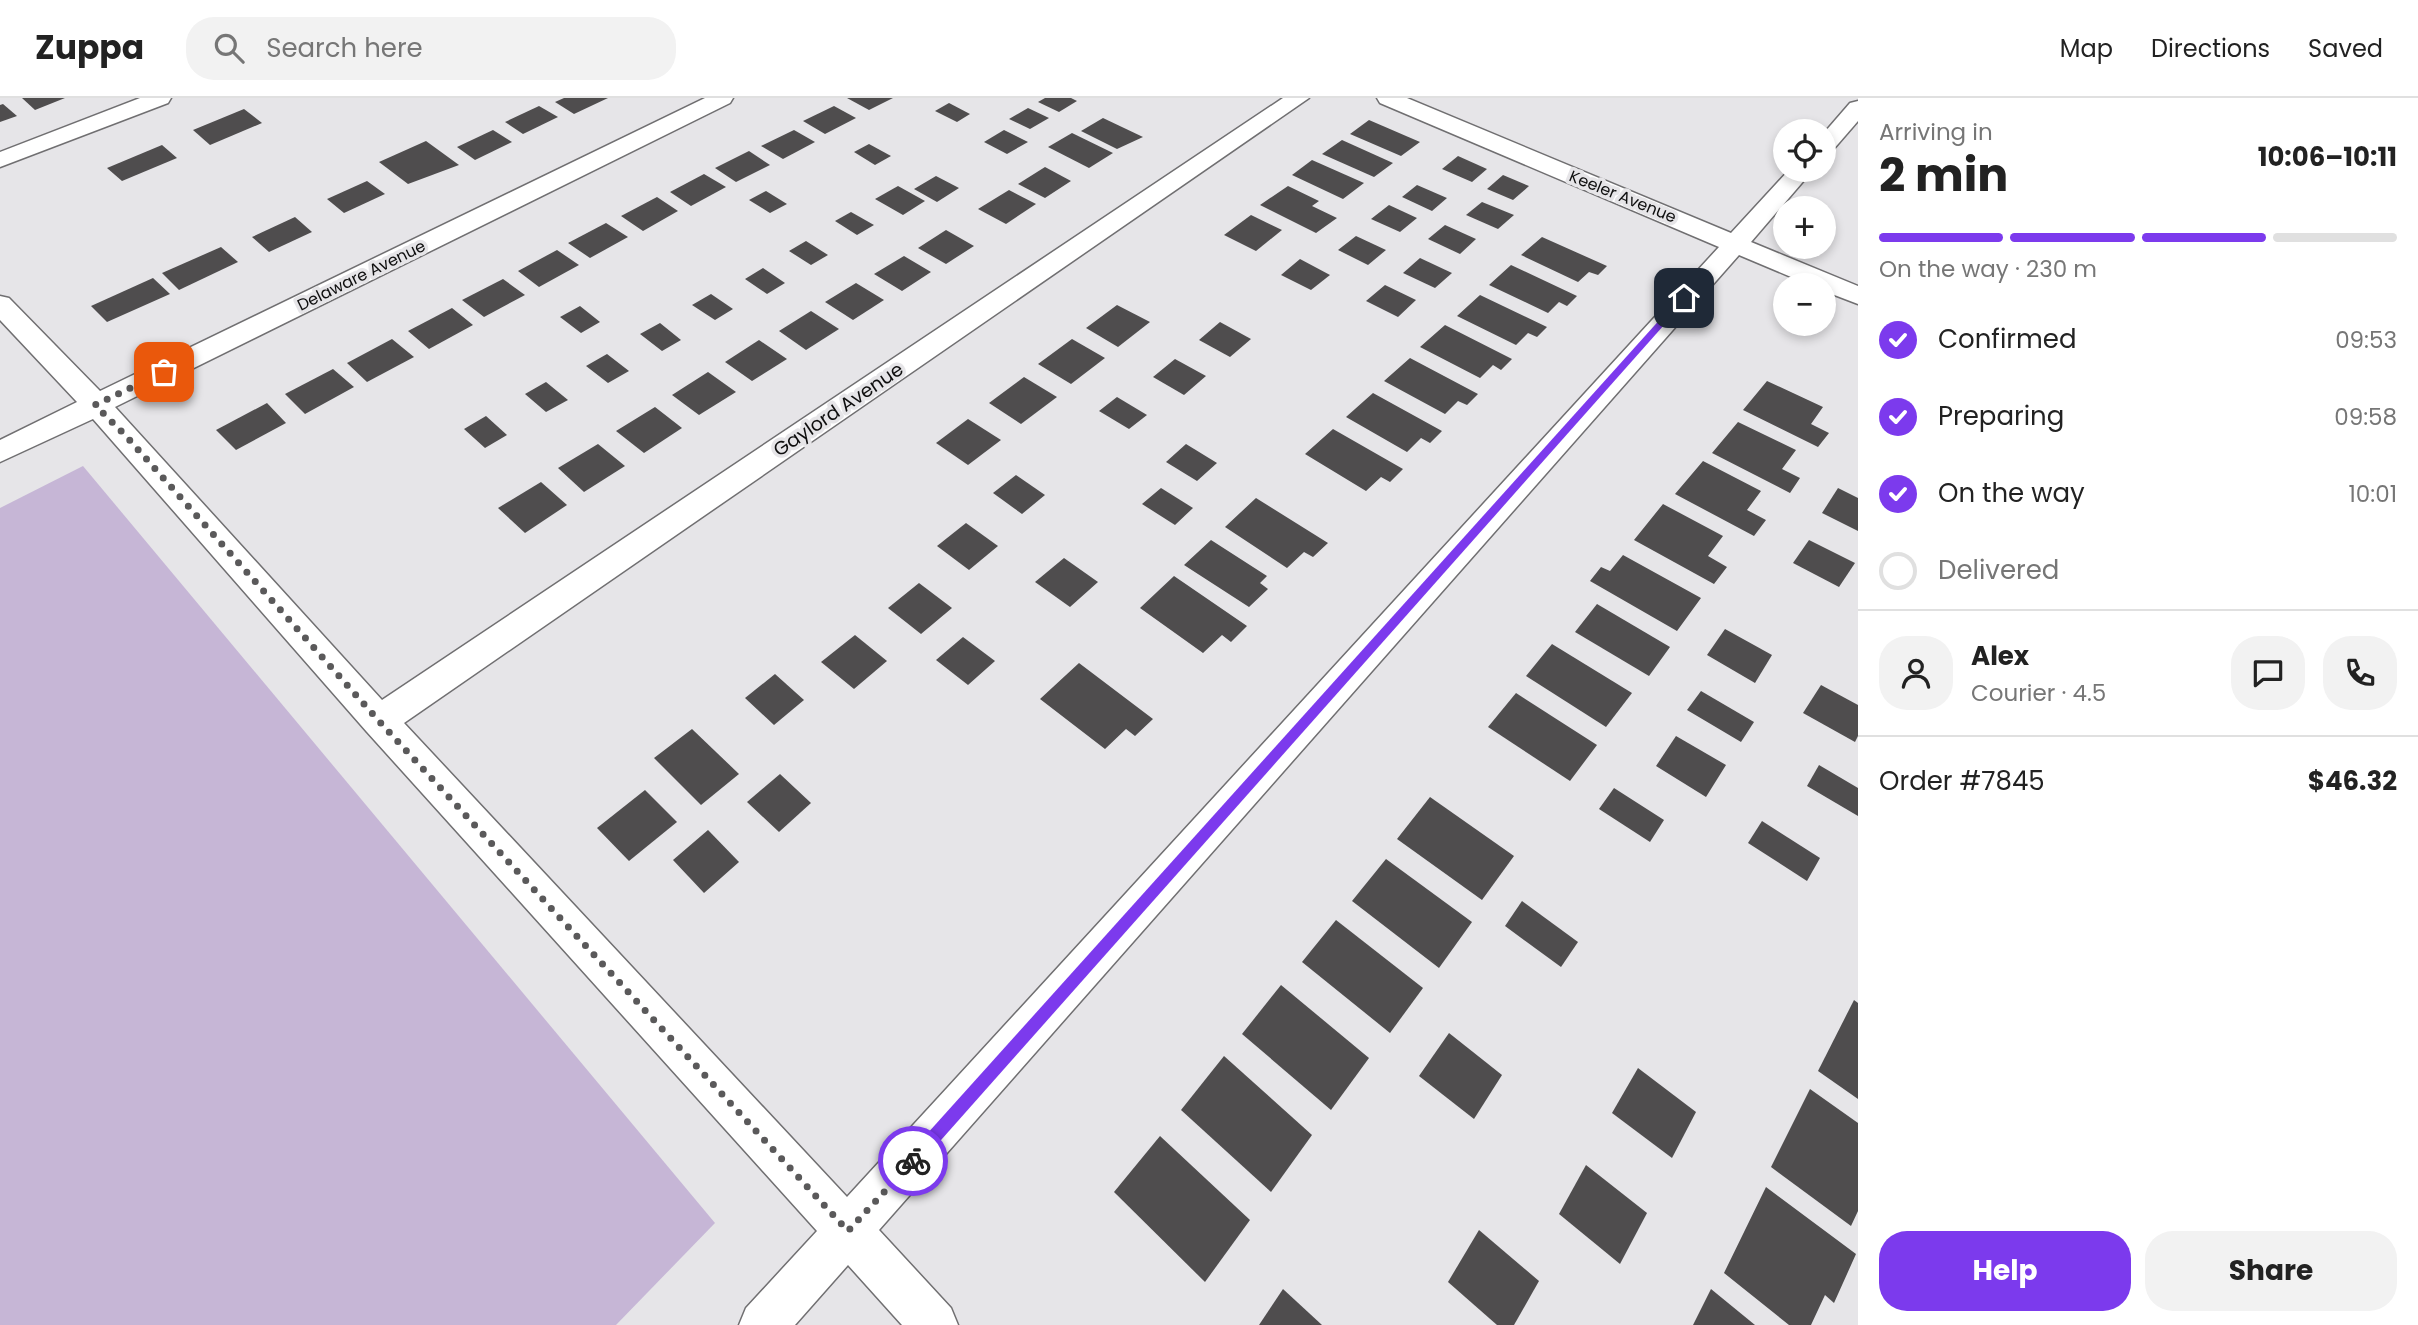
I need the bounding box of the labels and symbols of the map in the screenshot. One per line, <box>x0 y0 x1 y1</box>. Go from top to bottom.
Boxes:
street label: Keeler Avenue <box>1566 165 1680 228</box>
street label: Delaware Avenue <box>293 234 429 317</box>
pin <box>1654 268 1714 328</box>
pin <box>134 342 194 402</box>
street label: Gaylord Avenue <box>768 356 909 463</box>
courier <box>878 1126 948 1196</box>

